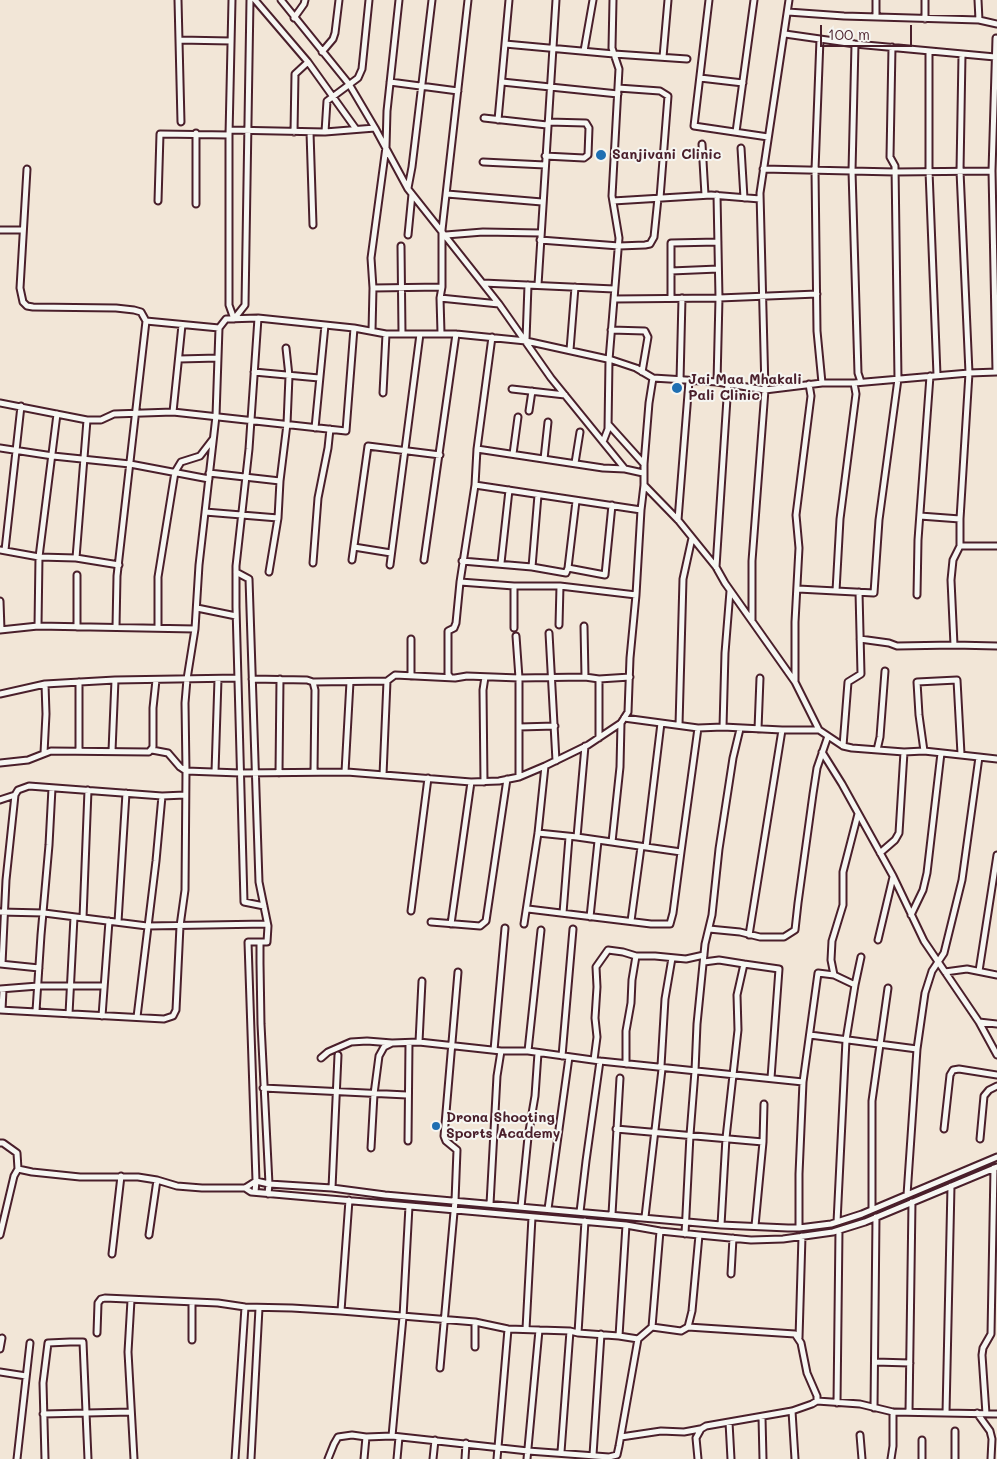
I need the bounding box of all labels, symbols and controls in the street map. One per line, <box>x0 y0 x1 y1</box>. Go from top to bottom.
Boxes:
scale bar <box>822 15 914 47</box>
text: 100 m <box>828 24 870 44</box>
place label: Sanjivani Clinic <box>612 147 721 163</box>
marker: Sanjivani Clinic <box>594 148 608 162</box>
place label: Jai Maa Mhakali Pali Clinic <box>688 372 802 404</box>
marker: Jai Maa Mhakali Pali Clinic <box>670 381 684 395</box>
place label: Drona Shooting Sports Academy <box>446 1110 560 1142</box>
marker: Drona Shooting Sports Academy <box>430 1120 442 1132</box>

